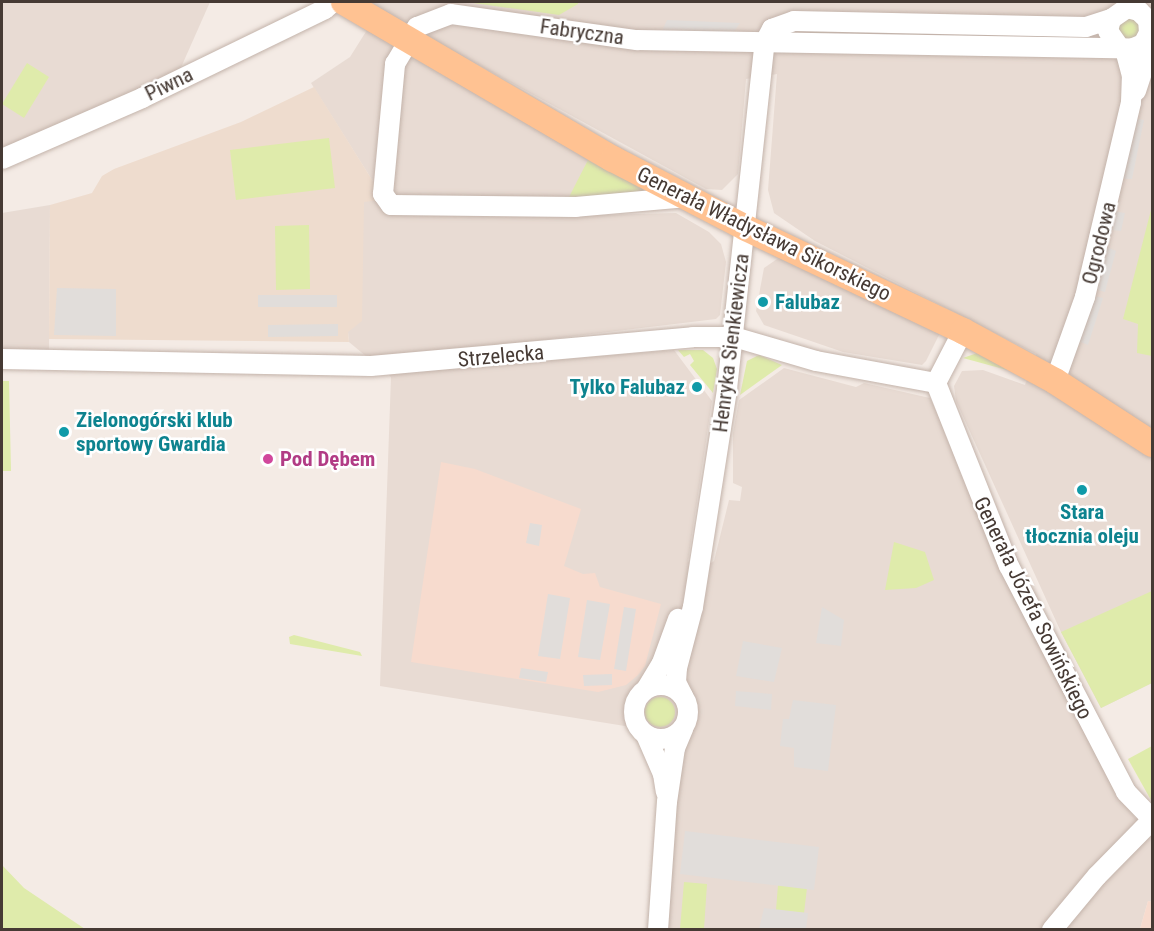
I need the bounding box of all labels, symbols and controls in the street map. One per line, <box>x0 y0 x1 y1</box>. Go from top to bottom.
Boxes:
street label: Fabryczna <box>538 14 626 50</box>
street label: Piwna <box>141 62 197 106</box>
street label: Generała Władysława Sikorskiego <box>633 162 895 306</box>
street label: Ogrodowa <box>1077 199 1121 287</box>
street label: Henryka Sienkiewicza <box>708 252 754 434</box>
place label: Falubaz <box>775 289 840 315</box>
marker: Falubaz <box>756 295 770 309</box>
street label: Strzelecka <box>457 340 545 372</box>
place label: Tylko Falubaz <box>570 374 685 400</box>
marker: Tylko Falubaz <box>690 380 704 394</box>
place label: Zielonogórski klub sportowy Gwardia <box>76 407 233 457</box>
marker: Zielonogórski klub sportowy Gwardia <box>57 425 71 439</box>
place label: Pod Dębem <box>280 446 375 472</box>
marker: Pod Dębem <box>261 452 275 466</box>
marker: Stara tłocznia oleju <box>1075 483 1089 497</box>
street label: Generała Józefa Sowińskiego <box>968 493 1098 723</box>
place label: Stara tłocznia oleju <box>1025 499 1139 549</box>

